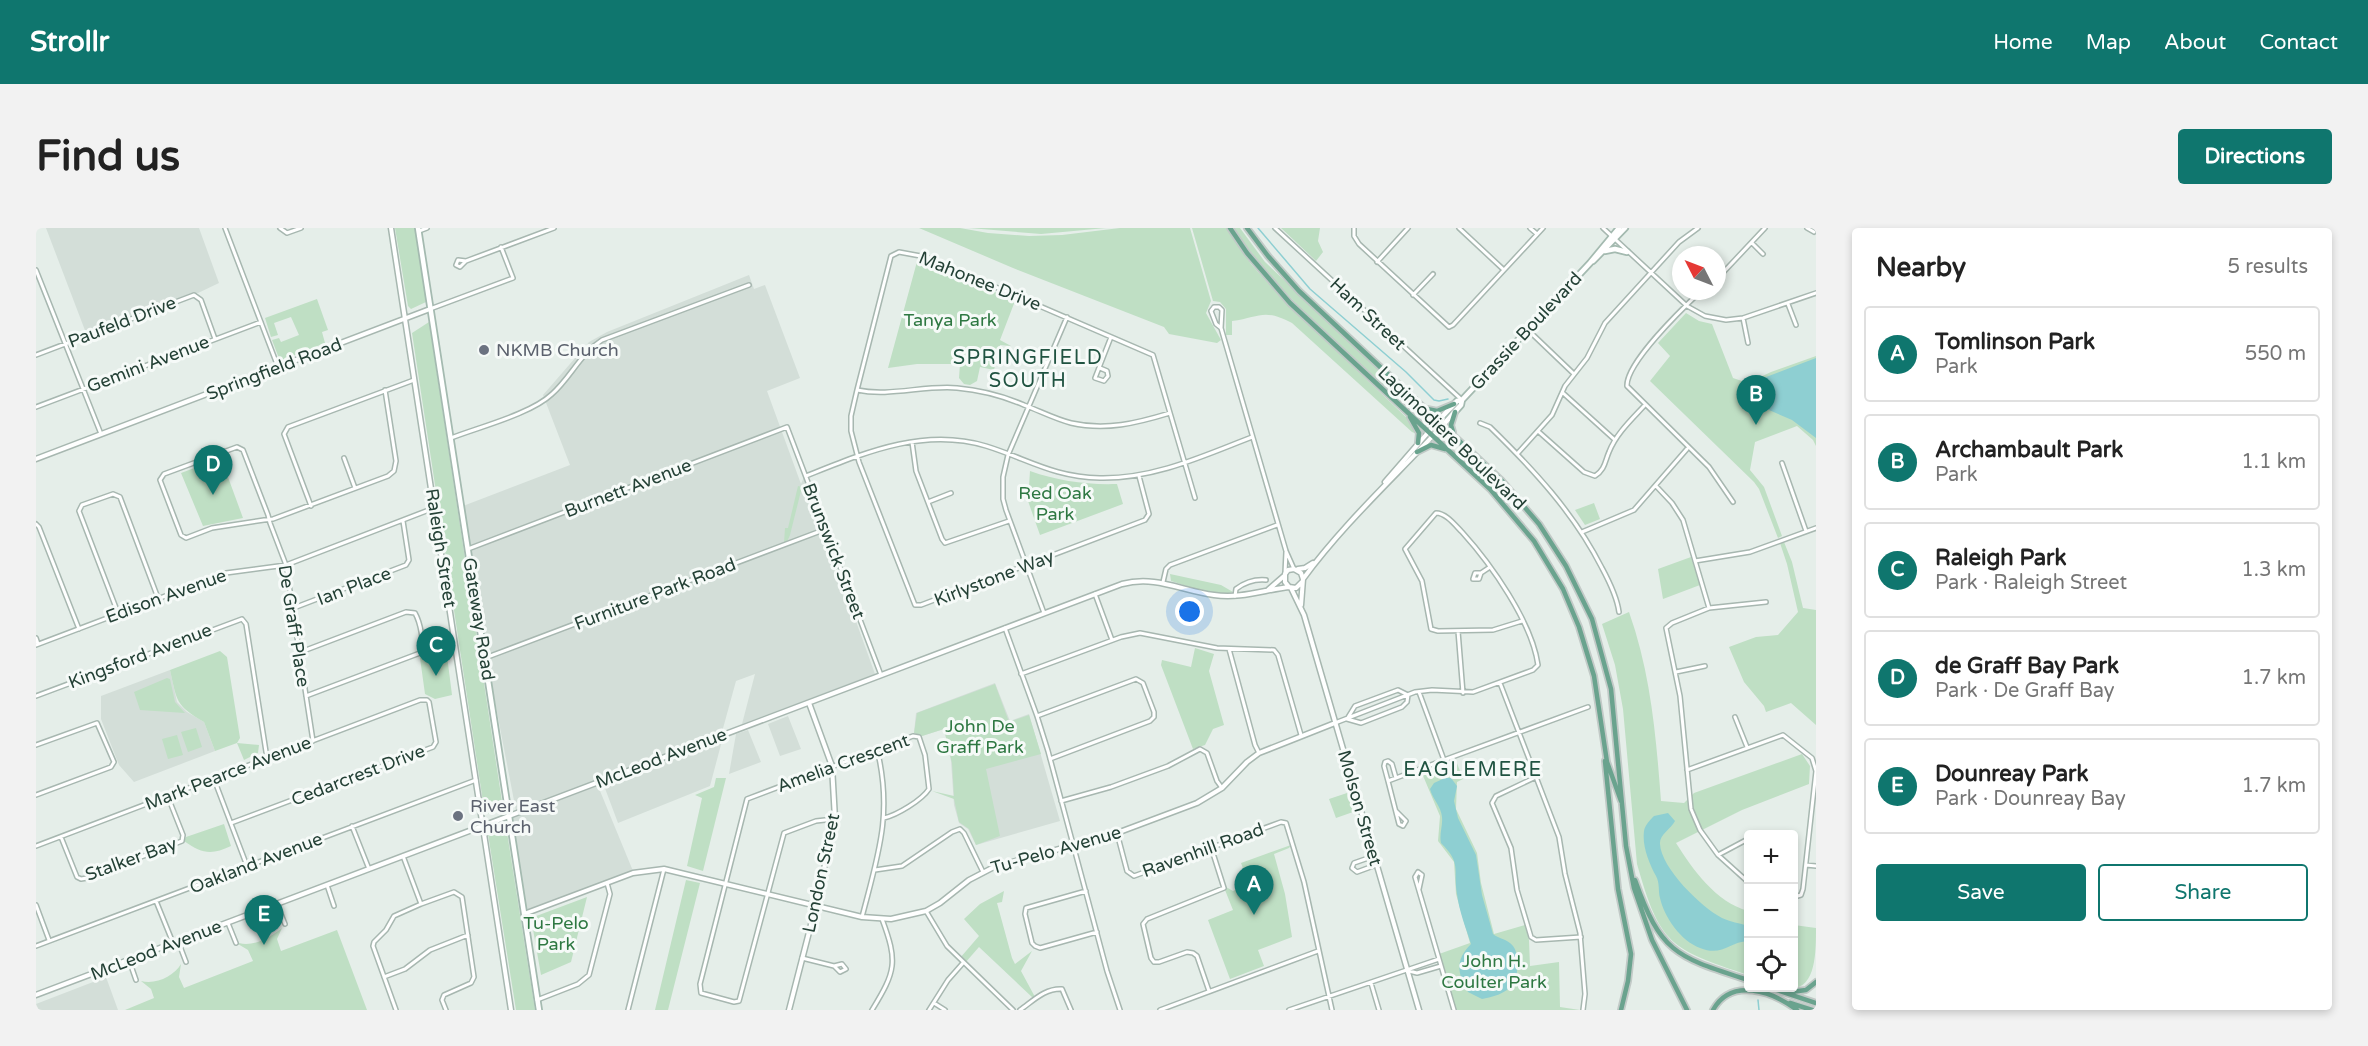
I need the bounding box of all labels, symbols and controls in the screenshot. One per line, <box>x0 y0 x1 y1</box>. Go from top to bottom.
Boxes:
text: Strollr <box>30 25 109 59</box>
text: Home <box>1993 30 2053 55</box>
text: Map <box>2086 30 2131 55</box>
text: About <box>2164 30 2226 55</box>
text: Contact <box>2259 30 2338 55</box>
button: Directions <box>2178 129 2332 184</box>
text: Find us <box>36 131 180 182</box>
street label: Mahonee Drive <box>916 246 1044 316</box>
north arrow <box>1672 246 1726 300</box>
text: Nearby <box>1876 252 1966 283</box>
text: 5 results <box>2228 255 2308 279</box>
street label: Grassie Boulevard <box>1466 267 1586 395</box>
street label: Ham Street <box>1325 273 1411 355</box>
street label: Paufeld Drive <box>65 291 179 353</box>
park label: Tanya Park <box>903 309 997 331</box>
text: Tomlinson Park <box>1935 329 2095 355</box>
street label: Gemini Avenue <box>84 331 212 397</box>
street label: Springfield Road <box>203 333 345 405</box>
place label: NKMB Church <box>496 339 619 361</box>
text: A <box>1890 342 1905 366</box>
text: 550 m <box>2245 342 2306 366</box>
marker: NKMB Church <box>477 343 491 357</box>
district label: SPRINGFIELD SOUTH <box>953 346 1103 393</box>
text: Park <box>1935 355 1978 379</box>
street label: Lagimodiere Boulevard <box>1373 361 1531 515</box>
pin: B <box>1736 376 1776 425</box>
text: Archambault Park <box>1935 437 2123 463</box>
pin: D <box>194 446 232 495</box>
text: B <box>1891 450 1904 474</box>
text: 1.1 km <box>2241 450 2306 474</box>
street label: Burnett Avenue <box>561 454 695 522</box>
text: Park <box>1935 463 1978 487</box>
street label: Brunswick Street <box>798 480 870 622</box>
park label: Red Oak Park <box>1018 482 1092 525</box>
street label: Raleigh Street <box>421 487 461 609</box>
street label: Kirlystone Way <box>931 545 1057 611</box>
text: Raleigh Park <box>1935 545 2066 571</box>
street label: Furniture Park Road <box>571 553 739 635</box>
street label: Gateway Road <box>458 556 500 682</box>
text: C <box>1891 558 1904 582</box>
text: 1.3 km <box>2241 558 2306 582</box>
street label: Ian Place <box>314 562 394 610</box>
street label: De Graff Place <box>273 563 315 689</box>
street label: Edison Avenue <box>103 564 229 628</box>
text: Park · Raleigh Street <box>1935 571 2127 595</box>
your location <box>1175 597 1204 626</box>
street label: Kingsford Avenue <box>65 619 215 693</box>
pin: C <box>416 626 456 676</box>
text: de Graff Bay Park <box>1935 653 2119 679</box>
text: D <box>1890 666 1905 690</box>
text: 1.7 km <box>2241 666 2306 690</box>
text: Park · De Graff Bay <box>1935 679 2115 703</box>
park label: John De Graff Park <box>936 715 1024 758</box>
street label: McLeod Avenue <box>592 723 730 793</box>
street label: Amelia Crescent <box>774 729 912 797</box>
street label: Mark Pearce Avenue <box>142 731 314 815</box>
street label: Cedarcrest Drive <box>288 739 428 811</box>
street label: Molson Street <box>1333 748 1387 868</box>
district label: EAGLEMERE <box>1403 758 1543 782</box>
text: Dounreay Park <box>1935 761 2089 787</box>
text: E <box>1891 774 1904 798</box>
text: 1.7 km <box>2241 774 2306 798</box>
text: Park · Dounreay Bay <box>1935 787 2126 811</box>
place label: River East Church <box>470 795 556 838</box>
marker: River East Church <box>451 809 465 823</box>
street label: London Street <box>798 811 844 935</box>
street label: Ravenhill Road <box>1139 818 1267 882</box>
street label: Tu-Pelo Avenue <box>988 821 1124 879</box>
street label: Oakland Avenue <box>187 828 325 898</box>
map controls <box>1744 830 1798 992</box>
button: + <box>1744 830 1798 884</box>
street label: Stalker Bay <box>82 832 180 886</box>
button: Save <box>1876 864 2086 921</box>
button: Share <box>2098 864 2308 921</box>
pin: A <box>1234 866 1274 915</box>
button: − <box>1744 884 1798 938</box>
pin: E <box>244 896 284 945</box>
park label: Tu-Pelo Park <box>523 912 589 955</box>
street label: McLeod Avenue <box>87 915 225 985</box>
button: locate <box>1744 938 1798 992</box>
park label: John H. Coulter Park <box>1441 950 1547 993</box>

